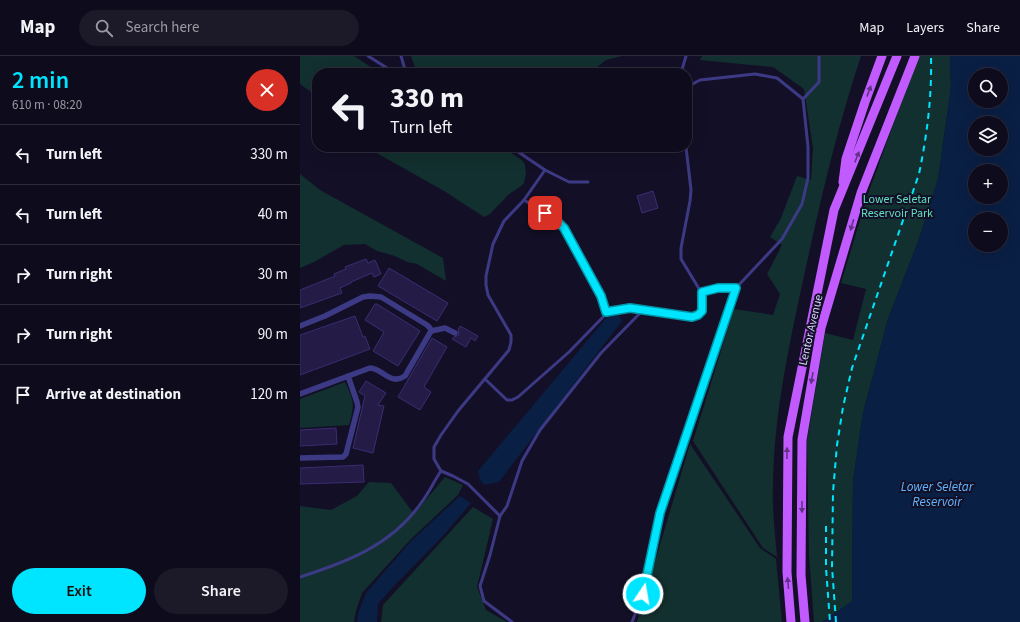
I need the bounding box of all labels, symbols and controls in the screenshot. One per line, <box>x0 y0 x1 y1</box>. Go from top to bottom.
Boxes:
search box <box>79 10 359 46</box>
text: Map <box>20 14 55 41</box>
icon: search <box>93 17 115 39</box>
text: Search here <box>125 17 199 38</box>
text: Map <box>859 18 884 38</box>
text: Layers <box>906 18 944 38</box>
text: Share <box>966 18 1000 38</box>
text: 2 min <box>12 63 69 98</box>
map controls <box>968 68 1008 252</box>
button: search <box>968 68 1008 108</box>
button: close <box>246 69 288 111</box>
text: 330 m <box>390 78 464 118</box>
icon: left <box>324 84 376 136</box>
one-way arrow <box>866 84 872 96</box>
text: 610 m · 08:20 <box>12 96 82 114</box>
text: Turn left <box>390 115 452 140</box>
button: layers <box>968 116 1008 156</box>
icon: left <box>12 144 34 166</box>
text: Turn left <box>46 144 102 165</box>
text: 330 m <box>250 144 288 165</box>
one-way arrow <box>854 151 860 163</box>
button: + <box>968 164 1008 204</box>
park label: Lower Seletar Reservoir Park <box>861 191 933 222</box>
pin <box>528 196 562 230</box>
icon: arrive <box>534 202 556 224</box>
icon: left <box>12 204 34 226</box>
text: Turn left <box>46 204 102 225</box>
text: 40 m <box>258 204 288 225</box>
button: − <box>968 212 1008 252</box>
one-way arrow <box>849 219 855 231</box>
icon: right <box>12 264 34 286</box>
text: Turn right <box>46 264 112 285</box>
text: 30 m <box>258 264 288 285</box>
street label: Lentor Avenue <box>795 293 827 367</box>
icon: right <box>12 324 34 346</box>
text: Turn right <box>46 324 112 345</box>
text: 90 m <box>258 324 288 345</box>
one-way arrow <box>809 372 815 384</box>
icon: arrive <box>12 384 34 406</box>
text: Arrive at destination <box>46 384 181 405</box>
text: 120 m <box>250 384 288 405</box>
one-way arrow <box>784 446 790 459</box>
water label: Lower Seletar Reservoir <box>901 478 974 511</box>
one-way arrow <box>798 501 805 513</box>
button: Exit <box>12 568 146 614</box>
button: Share <box>154 568 288 614</box>
position arrow <box>622 573 664 615</box>
one-way arrow <box>784 577 791 589</box>

